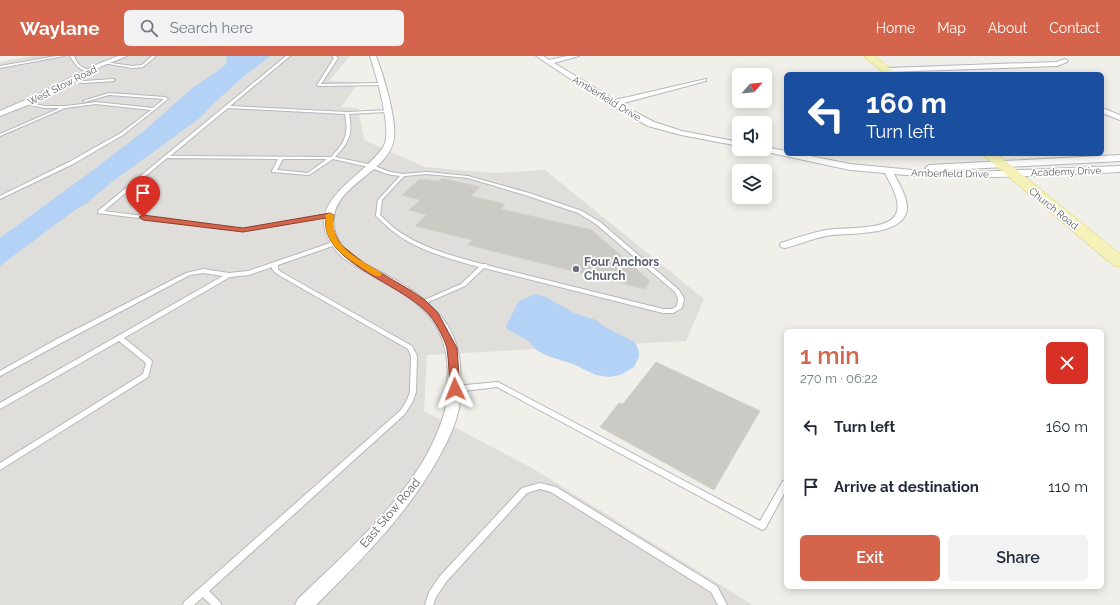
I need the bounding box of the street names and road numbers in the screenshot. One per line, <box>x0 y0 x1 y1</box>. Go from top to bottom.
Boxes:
street label: West Stow Road <box>26 63 98 108</box>
street label: Amberfield Drive <box>571 74 643 123</box>
street label: Academy Drive <box>1031 165 1101 178</box>
street label: Amberfield Drive <box>911 167 989 180</box>
street label: Church Road <box>1027 185 1080 231</box>
street label: East Stow Road <box>357 476 423 550</box>

